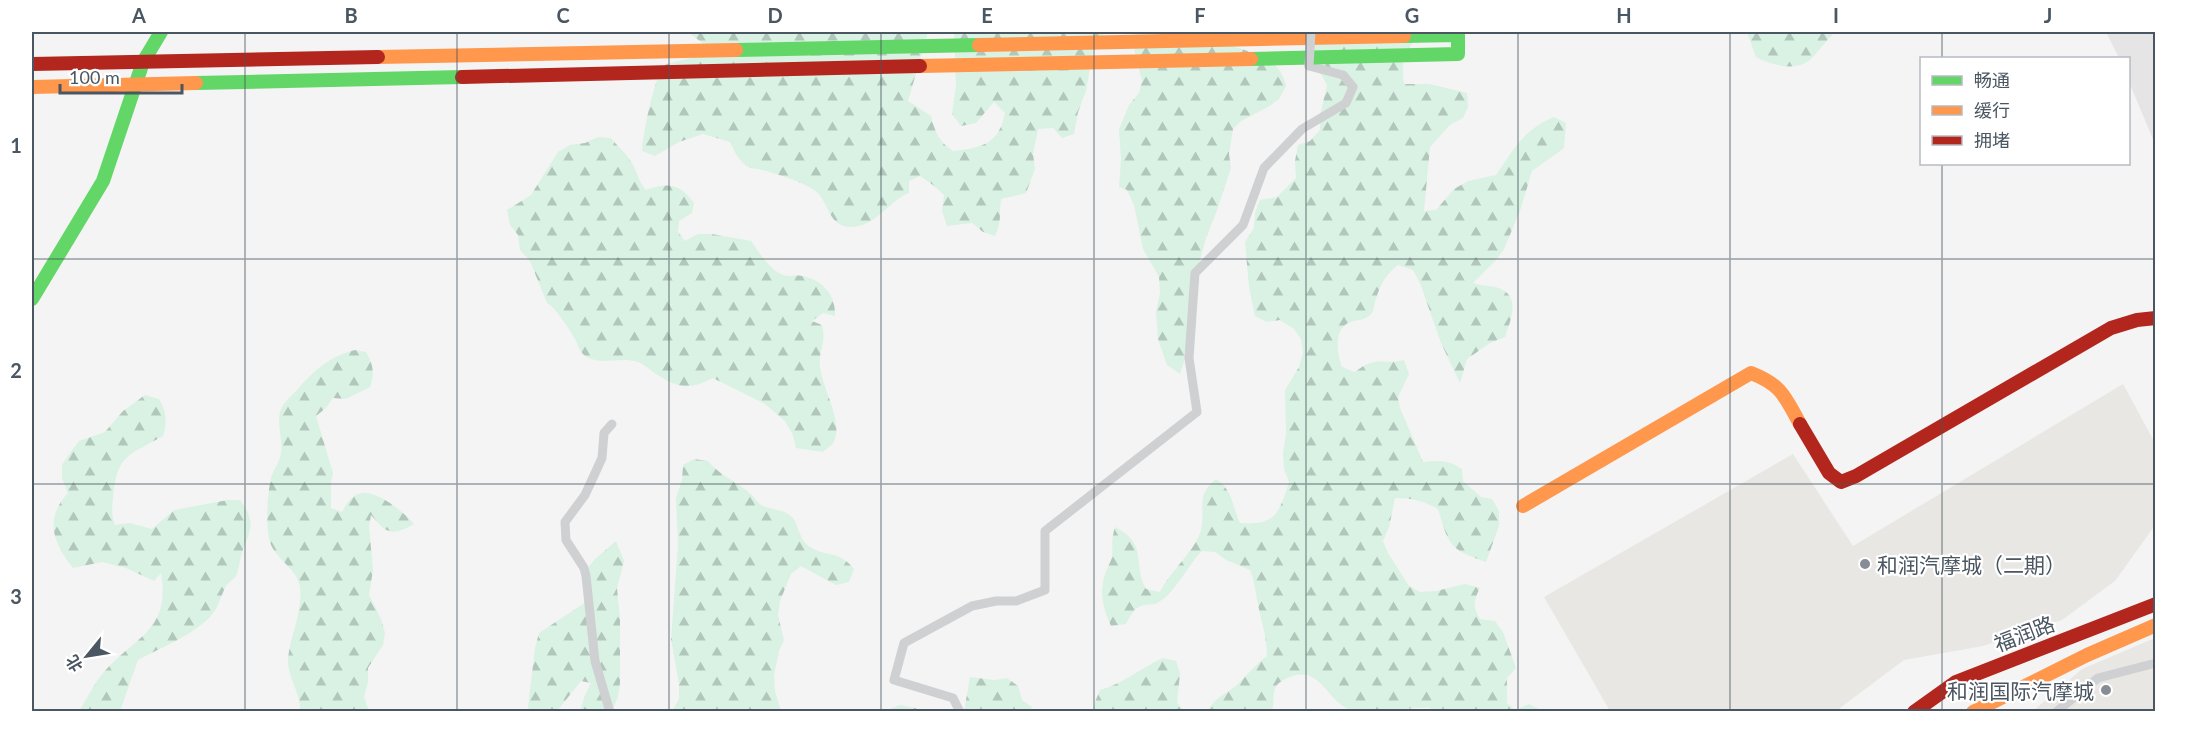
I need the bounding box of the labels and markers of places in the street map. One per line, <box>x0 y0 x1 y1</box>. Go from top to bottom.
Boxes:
place label: 和润汽摩城（二期） <box>1877 552 2066 577</box>
marker: 和润汽摩城（二期） <box>1858 557 1872 571</box>
place label: 和润国际汽摩城 <box>1947 678 2094 703</box>
marker: 和润国际汽摩城 <box>2099 683 2113 697</box>

